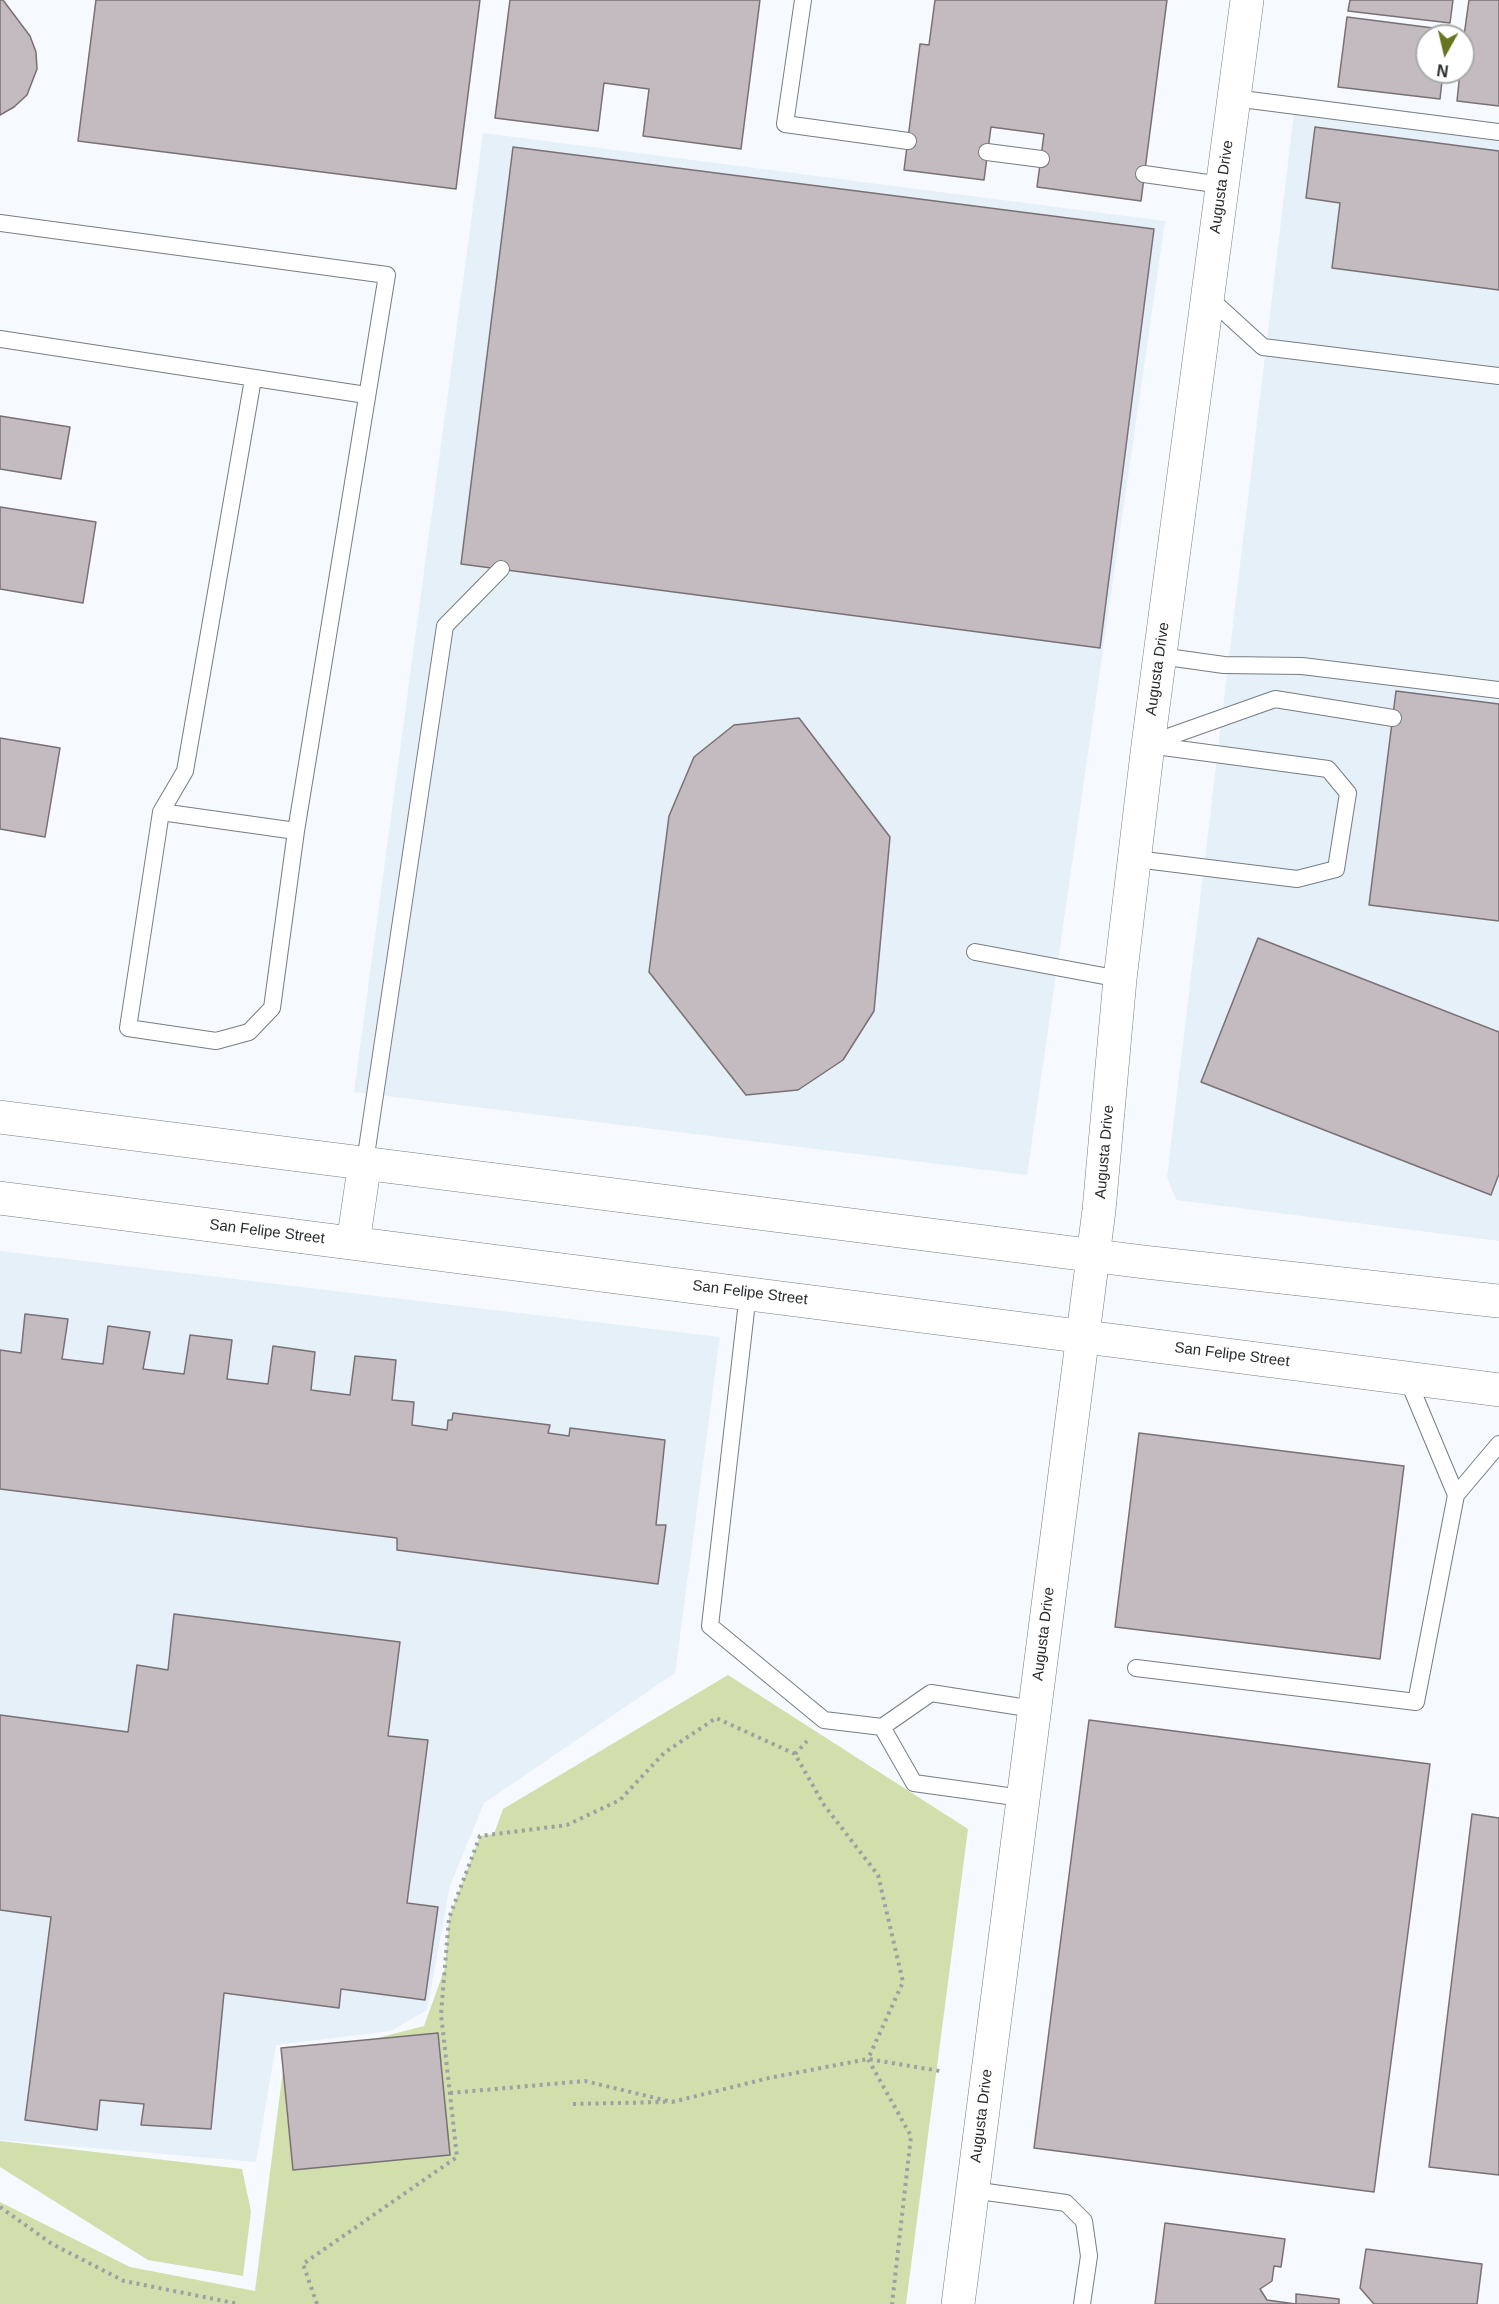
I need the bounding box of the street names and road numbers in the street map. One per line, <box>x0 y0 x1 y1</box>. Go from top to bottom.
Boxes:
street label: Augusta Drive <box>1207 139 1237 235</box>
street label: Augusta Drive <box>1143 621 1173 717</box>
street label: Augusta Drive <box>1092 1104 1118 1200</box>
street label: San Felipe Street <box>208 1216 326 1248</box>
street label: San Felipe Street <box>691 1277 809 1309</box>
street label: San Felipe Street <box>1173 1339 1291 1371</box>
street label: Augusta Drive <box>1029 1586 1059 1682</box>
street label: Augusta Drive <box>967 2068 997 2164</box>

